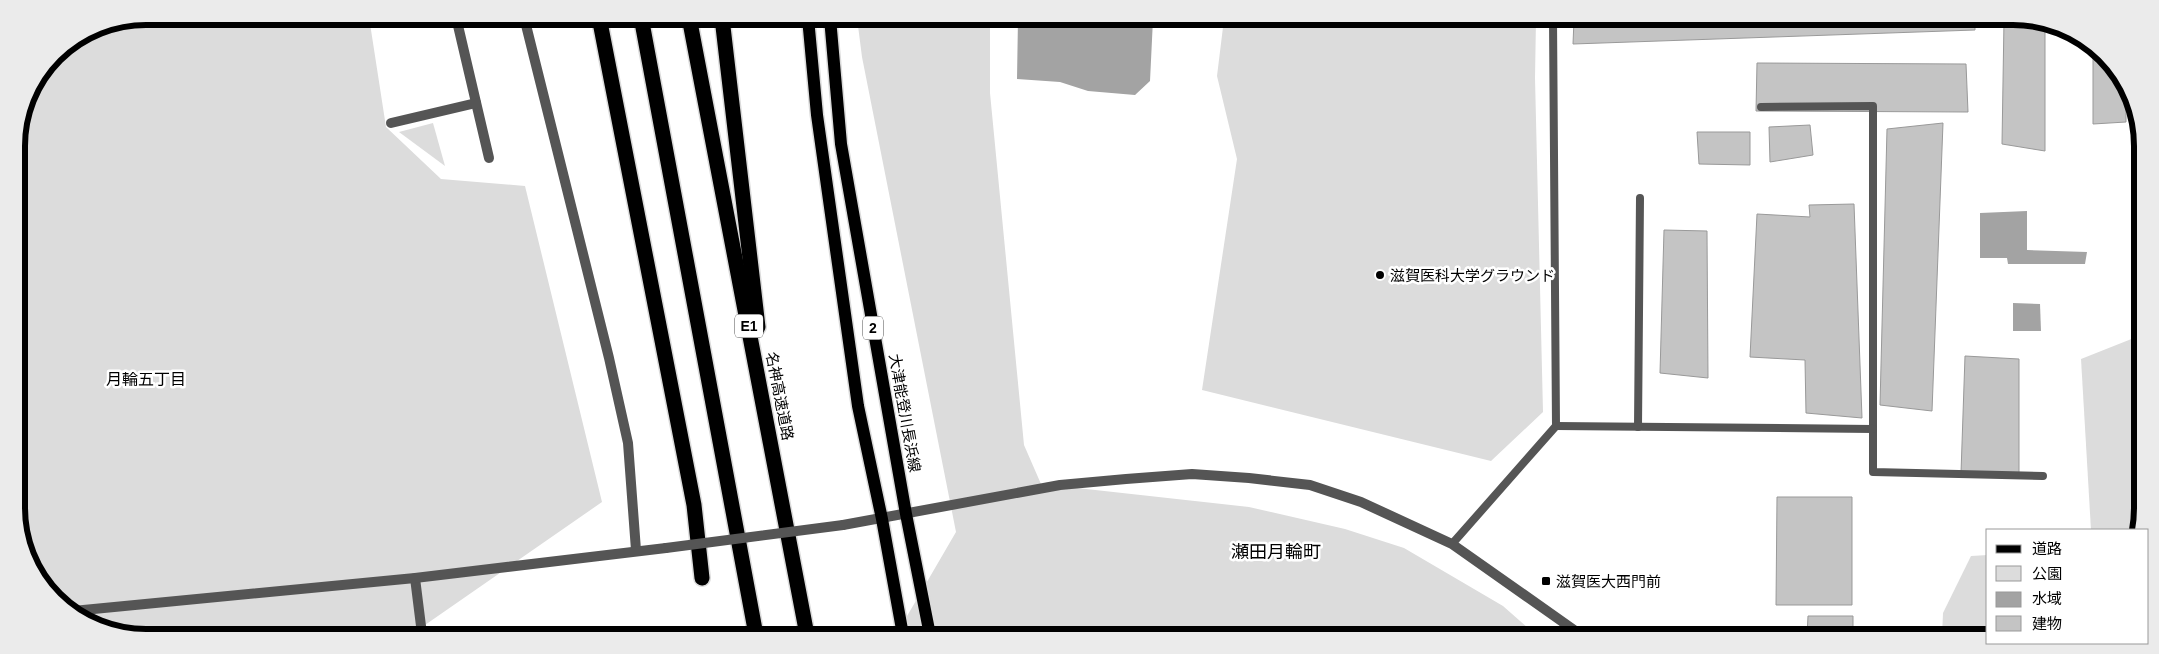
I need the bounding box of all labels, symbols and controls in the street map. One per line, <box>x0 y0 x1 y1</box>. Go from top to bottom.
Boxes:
place label: 滋賀医科大学グラウンド <box>1390 267 1555 284</box>
marker: 滋賀医科大学グラウンド <box>1374 269 1386 281</box>
road number: E1 <box>735 314 763 338</box>
road number: 2 <box>863 316 883 339</box>
street label: 名神高速道路 <box>763 350 797 442</box>
street label: 大津能登川長浜線 <box>886 352 924 474</box>
district label: 月輪五丁目 <box>106 371 186 388</box>
legend <box>1986 529 2149 644</box>
text: 道路 <box>2032 540 2062 557</box>
district label: 瀬田月輪町 <box>1231 542 1321 562</box>
text: 公園 <box>2032 565 2062 582</box>
place label: 滋賀医大西門前 <box>1556 573 1661 590</box>
marker: 滋賀医大西門前 <box>1540 575 1552 587</box>
text: 水域 <box>2032 590 2062 607</box>
text: 建物 <box>2032 615 2062 632</box>

